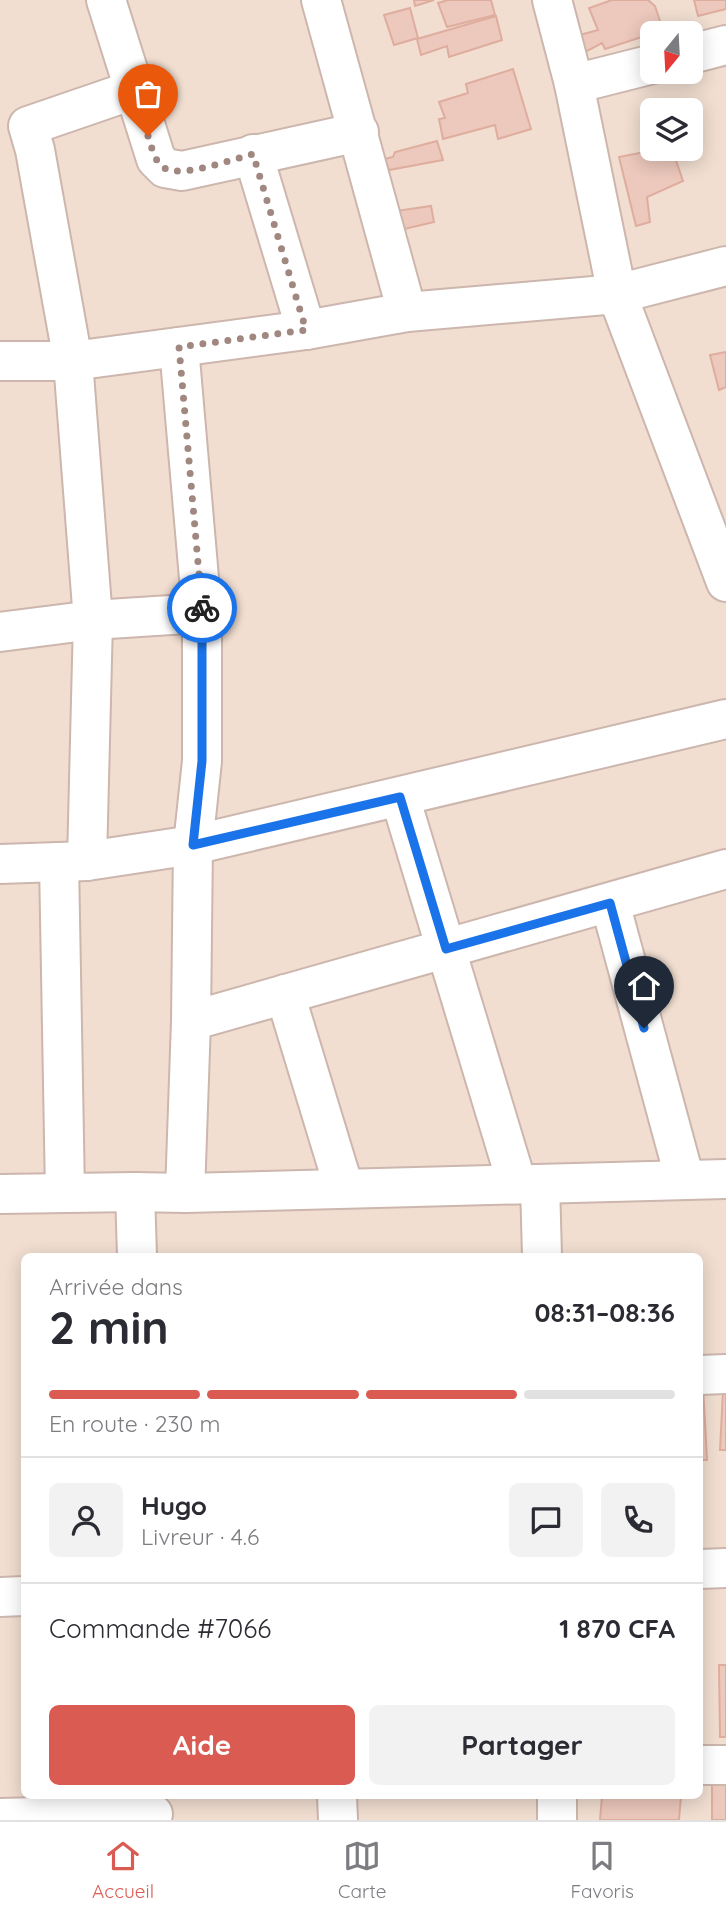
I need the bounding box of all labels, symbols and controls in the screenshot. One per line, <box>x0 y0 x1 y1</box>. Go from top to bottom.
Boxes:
north arrow <box>640 21 704 84</box>
map controls <box>640 21 703 161</box>
pin <box>118 64 178 136</box>
icon: bag <box>129 75 167 113</box>
button: layers <box>640 98 703 161</box>
courier <box>167 573 237 643</box>
icon: bike <box>183 589 221 627</box>
pin <box>614 956 674 1028</box>
icon: home <box>625 967 663 1005</box>
text: Arrivée dans <box>49 1272 183 1301</box>
text: 08:31–08:36 <box>535 1296 675 1329</box>
text: 2 min <box>49 1298 169 1356</box>
text: En route · 230 m <box>49 1409 220 1438</box>
button: person <box>49 1483 123 1557</box>
button: chat <box>509 1483 583 1557</box>
button: phone <box>601 1483 675 1557</box>
text: Hugo <box>141 1489 207 1522</box>
text: Livreur · 4.6 <box>141 1522 259 1551</box>
text: Commande #7066 <box>49 1612 271 1645</box>
text: 1 870 CFA <box>559 1612 675 1645</box>
button: Aide <box>49 1705 355 1785</box>
button: Partager <box>369 1705 675 1785</box>
tab: Accueil <box>92 1837 154 1903</box>
tab: Carte <box>338 1837 386 1903</box>
tab: Favoris <box>571 1837 634 1903</box>

